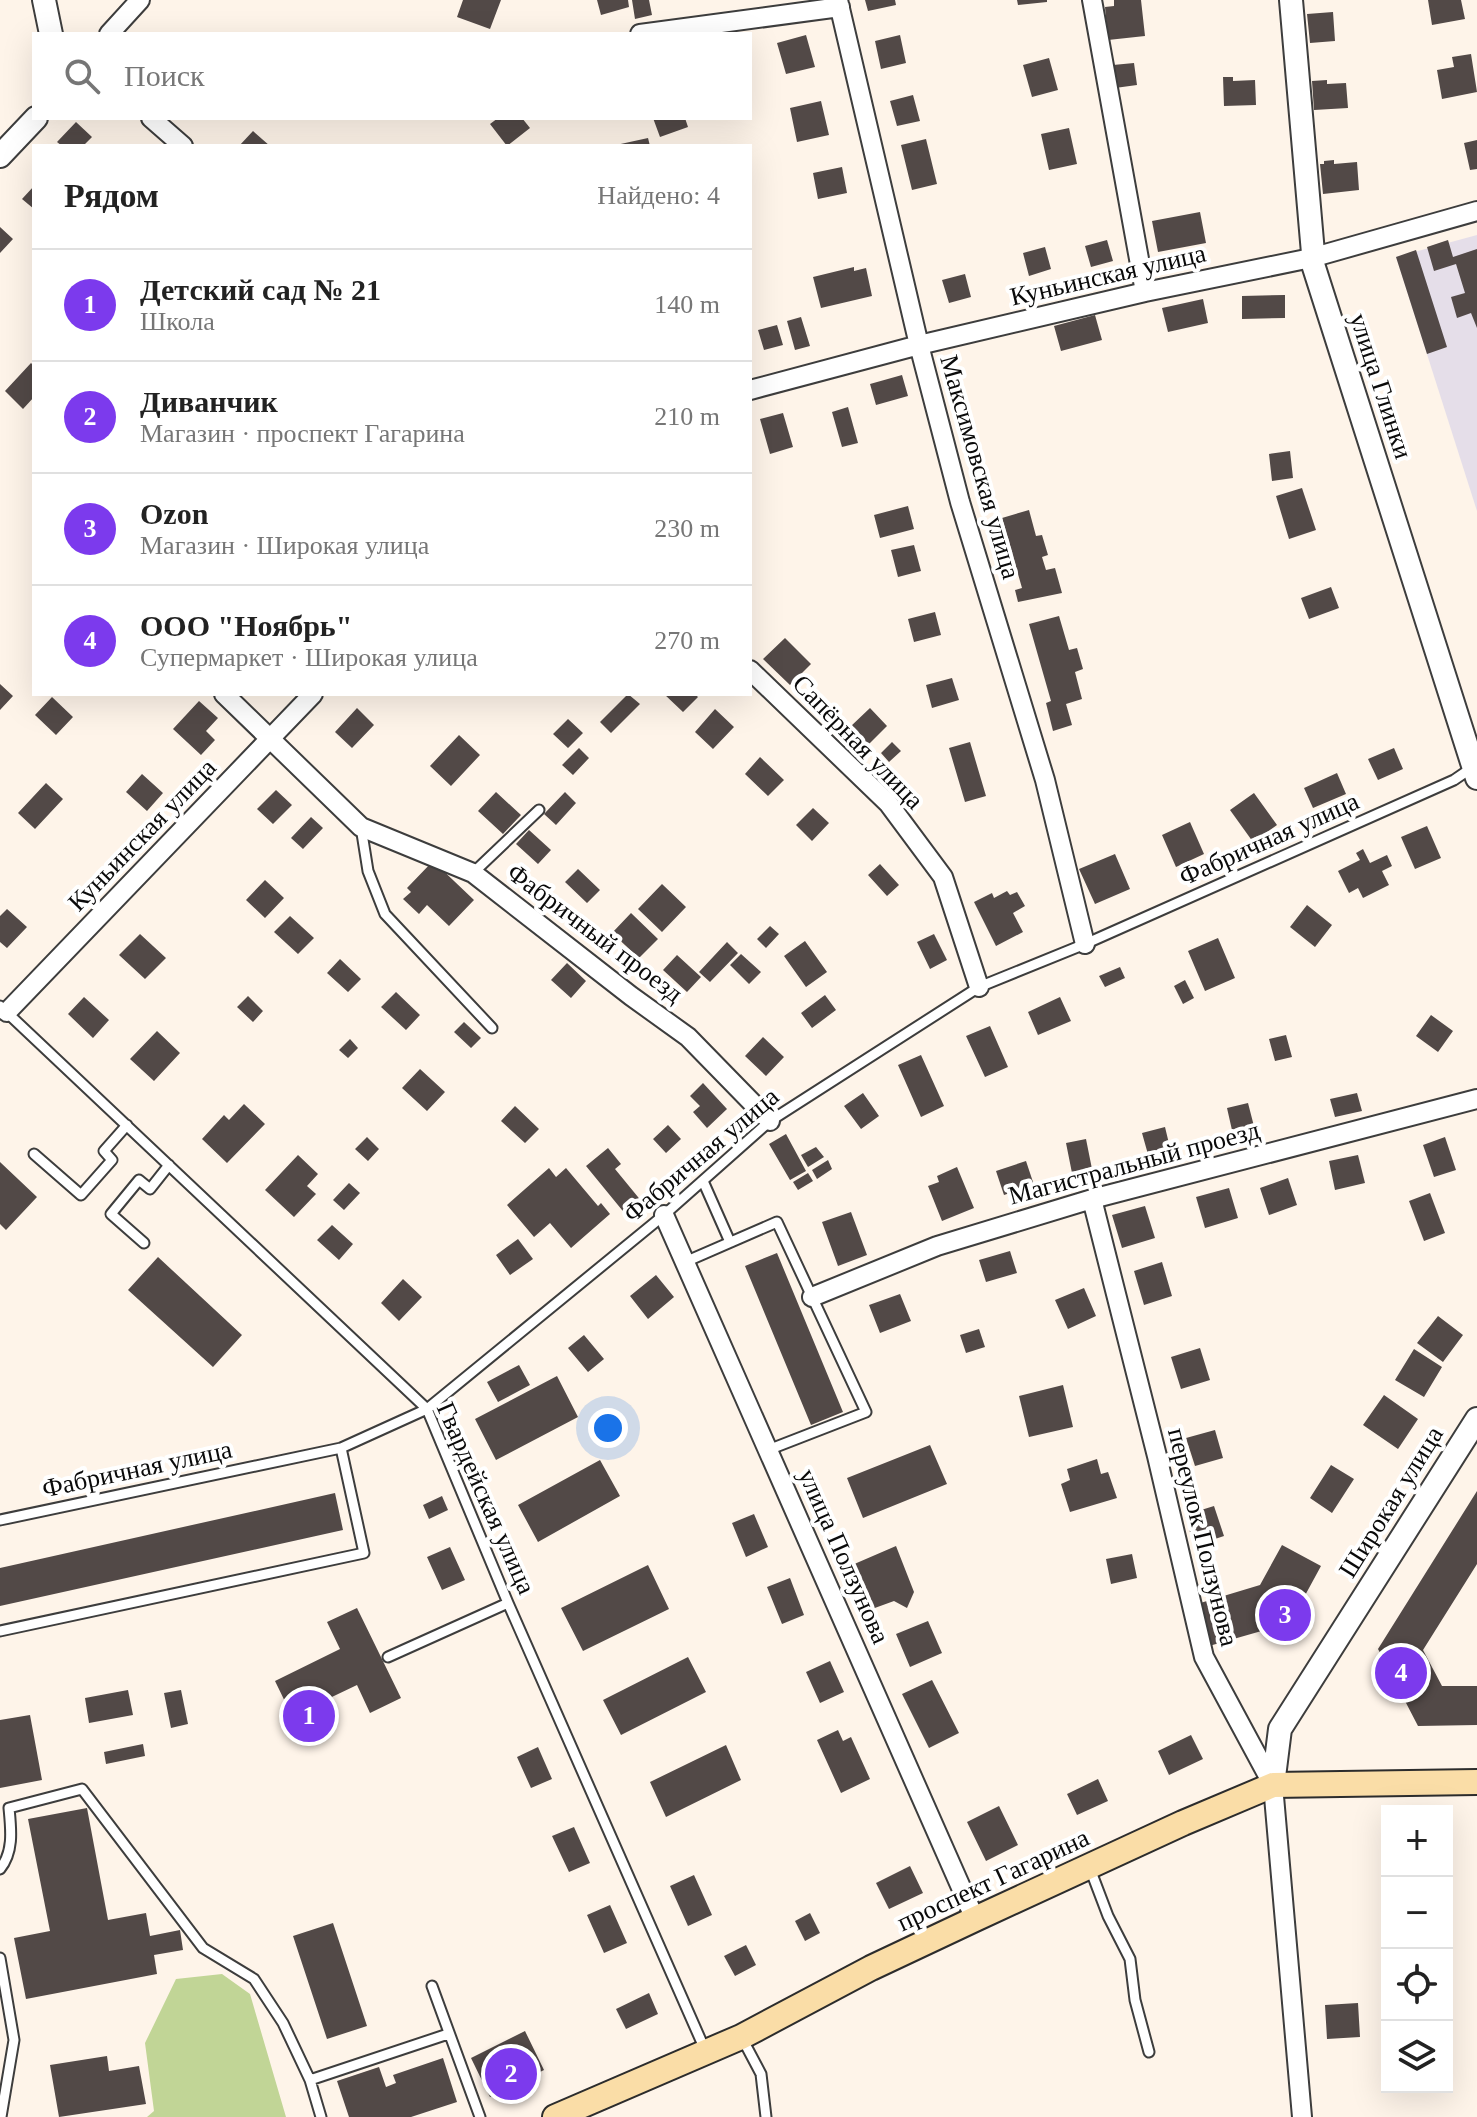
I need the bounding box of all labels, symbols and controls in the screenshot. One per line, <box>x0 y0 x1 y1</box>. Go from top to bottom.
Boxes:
search box <box>32 32 752 120</box>
icon: search <box>60 54 104 98</box>
text: Поиск <box>124 59 205 92</box>
text: Рядом <box>64 177 159 214</box>
text: Найдено: 4 <box>597 181 720 210</box>
street label: Куньинская улица <box>1007 238 1209 312</box>
text: Детский сад № 21 <box>140 273 381 306</box>
text: 1 <box>84 290 97 319</box>
text: 140 m <box>654 290 720 319</box>
text: Школа <box>140 307 215 336</box>
street label: улица Глинки <box>1344 310 1418 462</box>
street label: Максимовская улица <box>934 352 1026 583</box>
text: Диванчик <box>140 385 278 418</box>
text: 2 <box>84 402 97 431</box>
text: 210 m <box>654 402 720 431</box>
text: Магазин · проспект Гагарина <box>140 419 465 448</box>
text: Ozon <box>140 497 208 530</box>
text: 3 <box>84 514 97 543</box>
text: 230 m <box>654 514 720 543</box>
text: Магазин · Широкая улица <box>140 531 429 560</box>
text: ООО "Ноябрь" <box>140 609 352 642</box>
text: 4 <box>84 626 97 655</box>
text: 270 m <box>654 626 720 655</box>
text: Супермаркет · Широкая улица <box>140 643 478 672</box>
street label: Сапёрная улица <box>787 669 930 815</box>
street label: Куньинская улица <box>62 753 222 917</box>
street label: Фабричная улица <box>1175 786 1364 892</box>
street label: Фабричный проезд <box>502 858 688 1008</box>
street label: Фабричная улица <box>618 1081 785 1228</box>
street label: Магистральный проезд <box>1005 1115 1263 1211</box>
street label: Гвардейская улица <box>431 1398 541 1599</box>
your location <box>588 1408 628 1448</box>
street label: Широкая улица <box>1333 1421 1449 1583</box>
street label: переулок Ползунова <box>1162 1425 1244 1650</box>
street label: Фабричная улица <box>39 1435 235 1503</box>
street label: улица Ползунова <box>792 1464 896 1648</box>
pin: 3 <box>1259 1585 1311 1645</box>
pin: 4 <box>1375 1643 1427 1703</box>
pin: 1 <box>283 1686 335 1746</box>
map controls <box>1381 1805 1453 2093</box>
button: + <box>1381 1805 1453 1877</box>
street label: проспект Гагарина <box>893 1823 1094 1937</box>
button: − <box>1381 1877 1453 1949</box>
button: locate <box>1381 1949 1453 2021</box>
button: layers <box>1381 2021 1453 2093</box>
pin: 2 <box>485 2044 537 2104</box>

